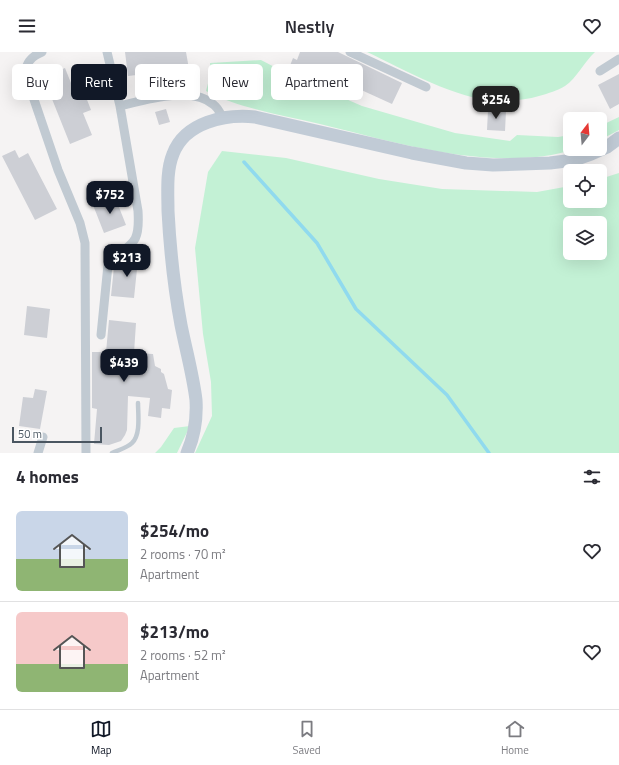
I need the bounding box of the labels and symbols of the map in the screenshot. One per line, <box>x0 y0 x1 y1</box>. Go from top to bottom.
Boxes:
pin: $254 <box>472 86 520 120</box>
north arrow <box>563 112 607 156</box>
pin: $752 <box>86 181 134 215</box>
pin: $213 <box>103 244 151 278</box>
pin: $439 <box>100 349 148 383</box>
scale bar <box>12 425 102 444</box>

